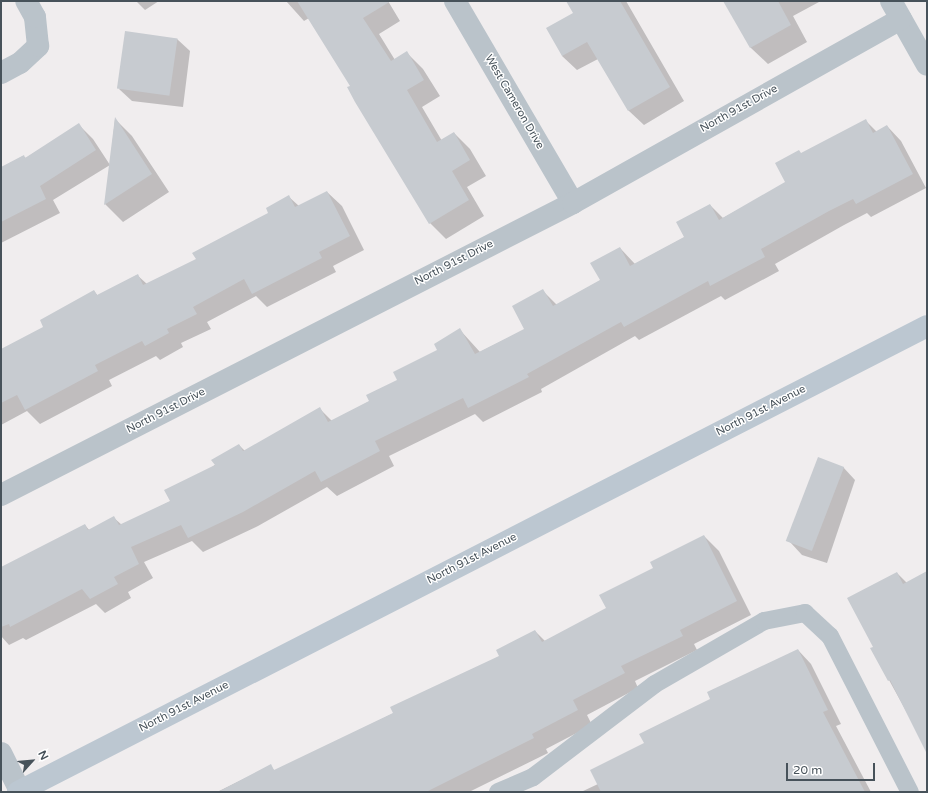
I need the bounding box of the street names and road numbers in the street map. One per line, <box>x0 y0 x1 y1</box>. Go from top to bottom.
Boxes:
street label: West Cameron Drive <box>482 53 546 151</box>
street label: North 91st Drive <box>698 82 780 136</box>
street label: North 91st Drive <box>412 237 496 289</box>
street label: North 91st Avenue <box>714 383 808 439</box>
street label: North 91st Drive <box>124 385 208 437</box>
street label: North 91st Avenue <box>425 531 519 587</box>
street label: North 91st Avenue <box>137 679 231 735</box>

